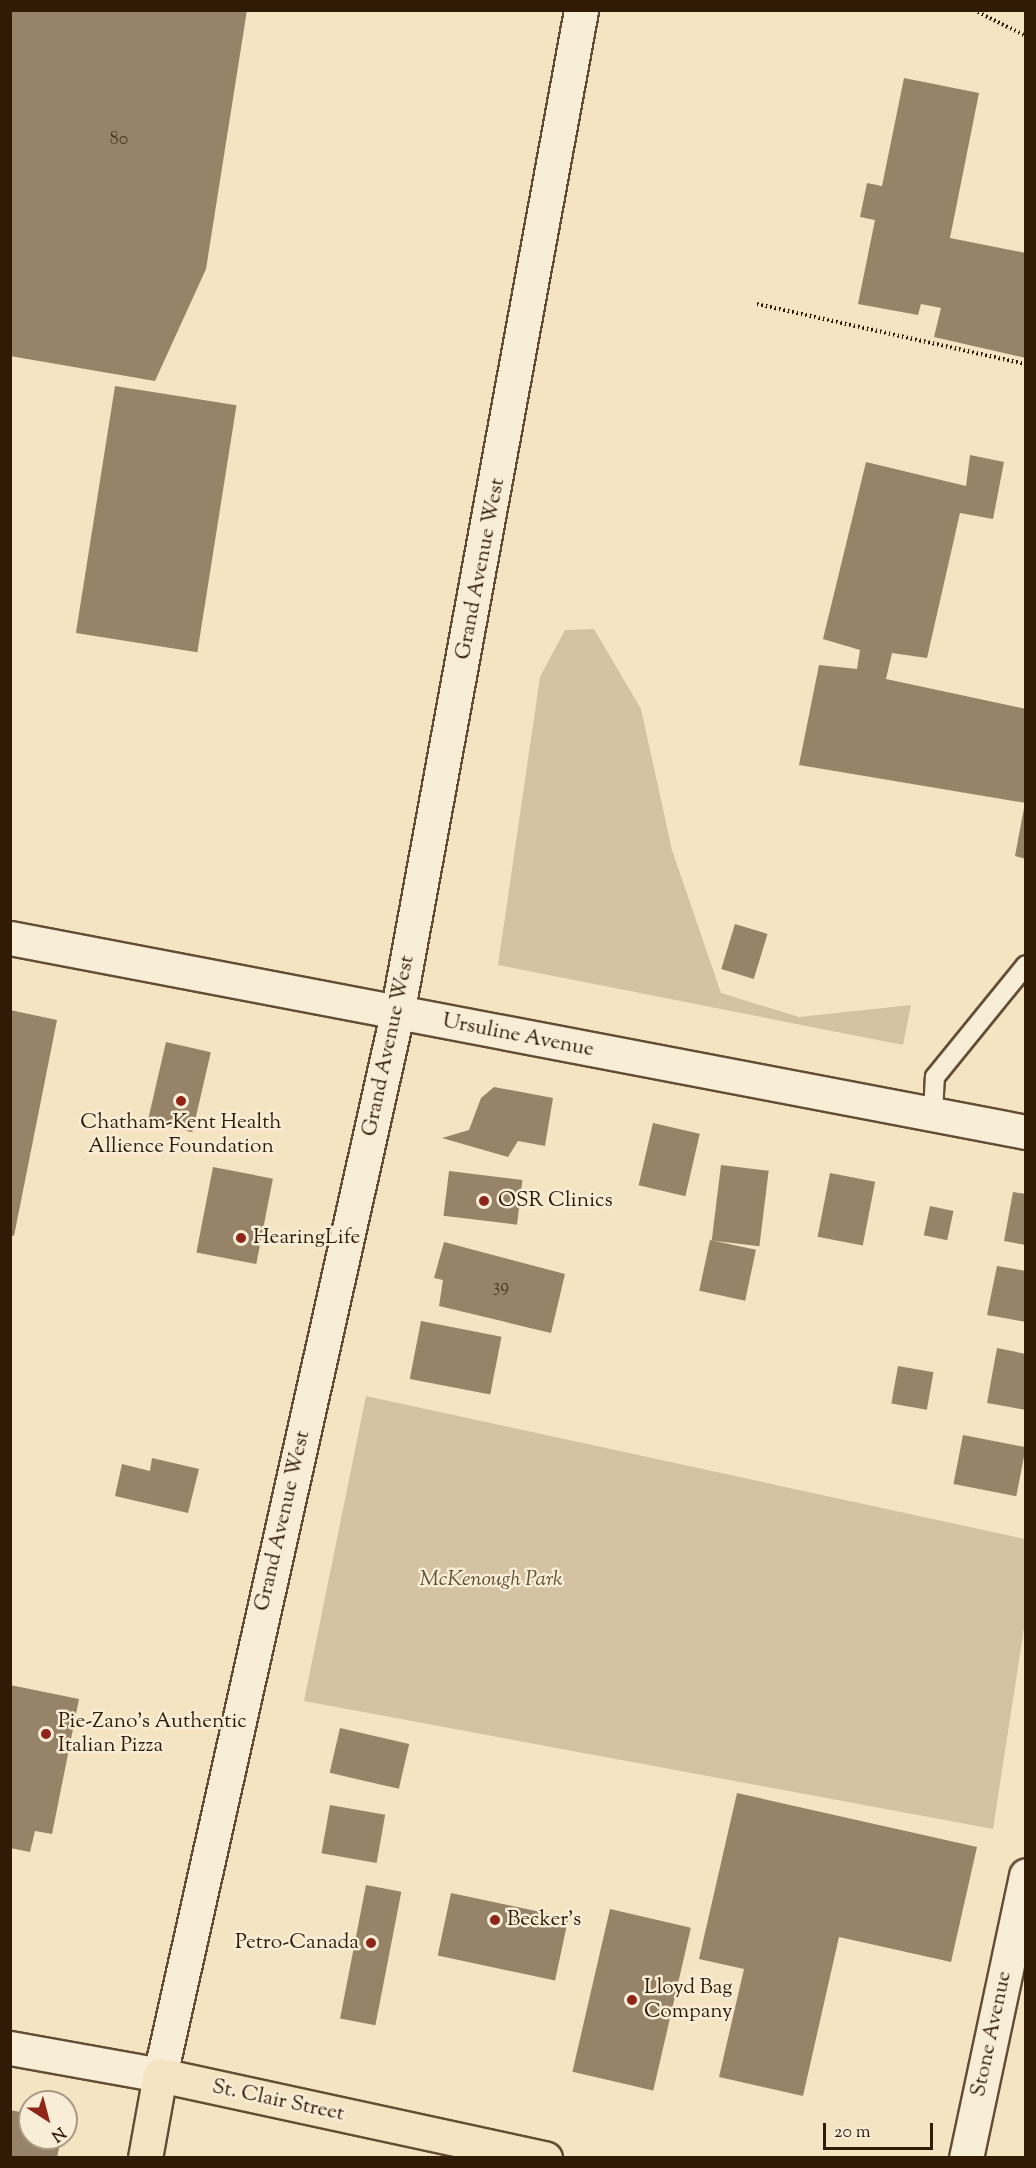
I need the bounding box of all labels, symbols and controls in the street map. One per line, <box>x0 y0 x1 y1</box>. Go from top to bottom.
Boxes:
house number: 80 <box>110 129 128 151</box>
street label: Grand Avenue West <box>451 476 511 662</box>
street label: Grand Avenue West <box>358 953 420 1139</box>
street label: Ursuline Avenue <box>440 1009 596 1063</box>
marker: Chatham-Kent Health Allience Foundation <box>174 1094 188 1108</box>
place label: Chatham-Kent Health Allience Foundation <box>80 1110 282 1160</box>
place label: OSR Clinics <box>498 1188 613 1214</box>
marker: OSR Clinics <box>475 1192 493 1210</box>
place label: HearingLife <box>253 1225 360 1251</box>
marker: HearingLife <box>234 1231 248 1245</box>
house number: 39 <box>493 1276 509 1298</box>
street label: Grand Avenue West <box>250 1428 316 1614</box>
park label: McKenough Park <box>420 1567 562 1593</box>
place label: Pie-Zano's Authentic Italian Pizza <box>58 1709 247 1759</box>
marker: Pie-Zano's Authentic Italian Pizza <box>39 1727 53 1741</box>
place label: Becker's <box>507 1907 581 1933</box>
marker: Becker's <box>488 1913 502 1927</box>
place label: Petro-Canada <box>235 1930 359 1956</box>
marker: Petro-Canada <box>364 1936 378 1950</box>
street label: Stone Avenue <box>966 1969 1018 2099</box>
place label: Lloyd Bag Company <box>644 1975 733 2025</box>
marker: Lloyd Bag Company <box>625 1993 639 2007</box>
street label: St. Clair Street <box>210 2075 346 2127</box>
north arrow <box>18 2090 78 2150</box>
scale bar <box>826 2111 936 2149</box>
text: N <box>46 2120 70 2146</box>
text: 20 m <box>834 2120 871 2146</box>

